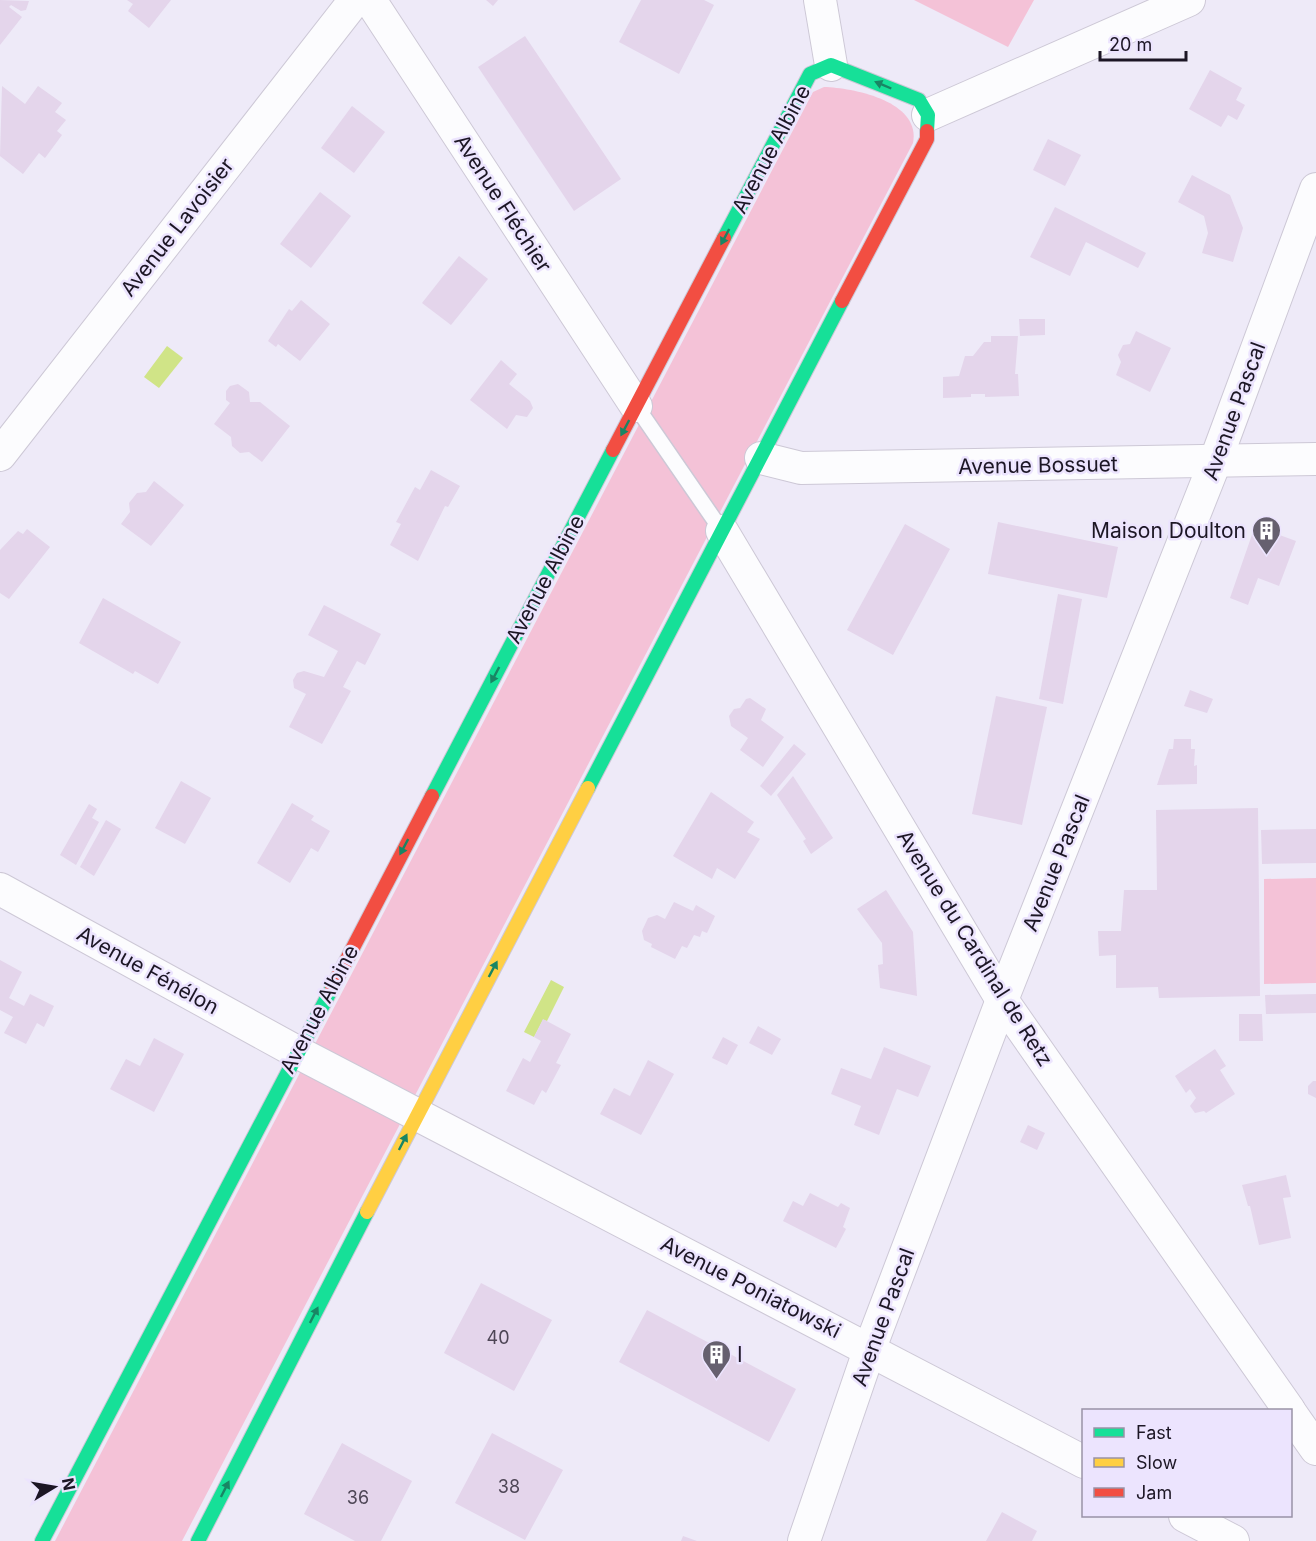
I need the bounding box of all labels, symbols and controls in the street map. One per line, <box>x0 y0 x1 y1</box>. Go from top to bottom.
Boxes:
scale bar <box>1100 24 1186 62</box>
text: 20 m <box>1109 34 1152 55</box>
one-way arrow <box>874 80 892 89</box>
street label: Avenue Albine <box>727 81 815 217</box>
street label: Avenue Fléchier <box>449 129 557 277</box>
street label: Avenue Lavoisier <box>115 153 239 301</box>
one-way arrow <box>720 228 730 245</box>
street label: Avenue Pascal <box>1197 339 1271 483</box>
one-way arrow <box>620 420 630 437</box>
street label: Avenue Bossuet <box>958 451 1118 479</box>
street label: Avenue Albine <box>501 511 589 647</box>
building icon: Maison Doulton <box>1251 514 1283 556</box>
place label: Maison Doulton <box>1091 518 1246 543</box>
one-way arrow <box>490 667 500 684</box>
street label: Avenue Pascal <box>1017 791 1095 935</box>
street label: Avenue du Cardinal de Retz <box>892 825 1058 1071</box>
one-way arrow <box>399 839 409 856</box>
street label: Avenue Fénélon <box>73 921 223 1019</box>
street label: Avenue Albine <box>275 941 363 1077</box>
one-way arrow <box>488 960 498 977</box>
one-way arrow <box>398 1133 407 1150</box>
street label: Avenue Poniatowski <box>657 1231 845 1343</box>
street label: Avenue Pascal <box>846 1245 920 1389</box>
one-way arrow <box>309 1307 319 1324</box>
house number: 40 <box>487 1327 509 1348</box>
building icon: I <box>700 1338 732 1380</box>
place label: I <box>737 1342 743 1367</box>
legend <box>1082 1409 1292 1517</box>
text: Fast <box>1136 1422 1172 1443</box>
text: Slow <box>1136 1452 1177 1473</box>
north arrow <box>24 1457 84 1517</box>
text: N <box>58 1476 80 1492</box>
house number: 38 <box>498 1476 520 1497</box>
one-way arrow <box>220 1480 230 1497</box>
text: Jam <box>1136 1482 1172 1503</box>
house number: 36 <box>347 1487 369 1508</box>

